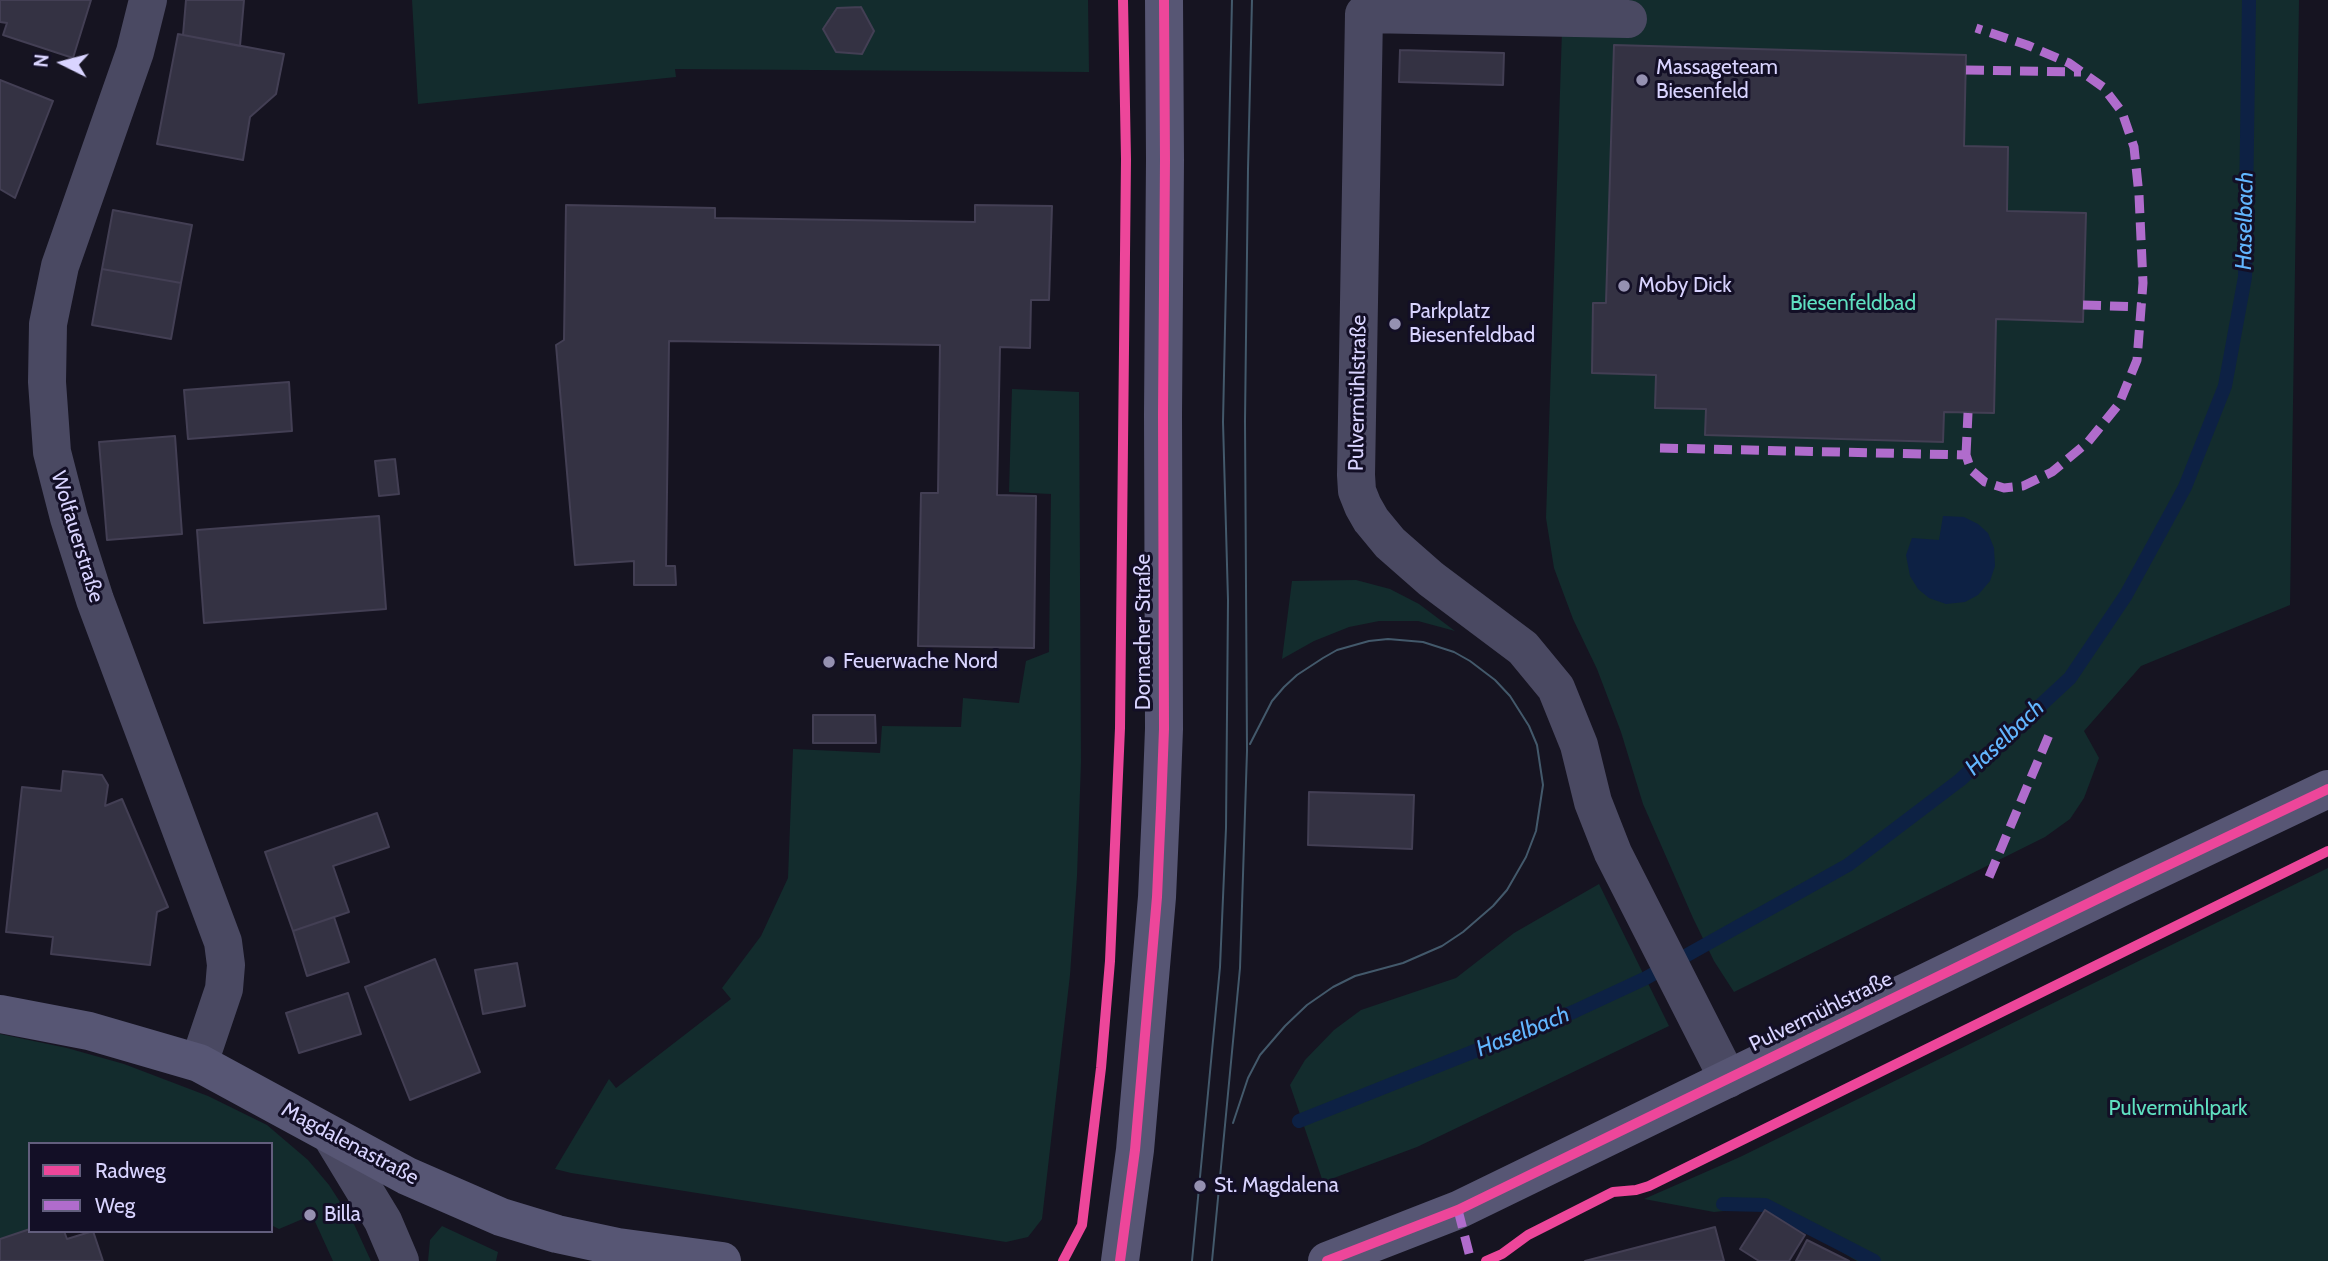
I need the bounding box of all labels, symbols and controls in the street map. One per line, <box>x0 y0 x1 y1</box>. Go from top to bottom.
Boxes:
north arrow <box>28 28 98 98</box>
text: N <box>29 53 54 69</box>
place label: Massageteam Biesenfeld <box>1656 55 1778 105</box>
marker: Massageteam Biesenfeld <box>1634 72 1650 88</box>
water label: Haselbach <box>2230 172 2260 270</box>
place label: Moby Dick <box>1638 273 1732 299</box>
marker: Moby Dick <box>1616 278 1632 294</box>
park label: Biesenfeldbad <box>1790 291 1916 317</box>
place label: Parkplatz Biesenfeldbad <box>1409 299 1535 349</box>
street label: Pulvermühlstraße <box>1344 315 1372 471</box>
marker: Parkplatz Biesenfeldbad <box>1387 316 1403 332</box>
street label: Wolfauerstraße <box>45 468 109 606</box>
street label: Dornacher Straße <box>1131 554 1157 710</box>
place label: Feuerwache Nord <box>843 649 998 675</box>
marker: Feuerwache Nord <box>821 654 837 670</box>
water label: Haselbach <box>1960 694 2050 782</box>
street label: Pulvermühlstraße <box>1745 966 1897 1058</box>
water label: Haselbach <box>1472 1001 1574 1063</box>
park label: Pulvermühlpark <box>2109 1096 2247 1122</box>
street label: Magdalenastraße <box>277 1097 423 1191</box>
legend <box>28 1142 273 1233</box>
text: Radweg <box>95 1158 166 1183</box>
place label: St. Magdalena <box>1214 1173 1339 1199</box>
marker: St. Magdalena <box>1192 1178 1208 1194</box>
text: Weg <box>95 1193 135 1218</box>
place label: Billa <box>324 1202 361 1228</box>
marker: Billa <box>302 1207 318 1223</box>

